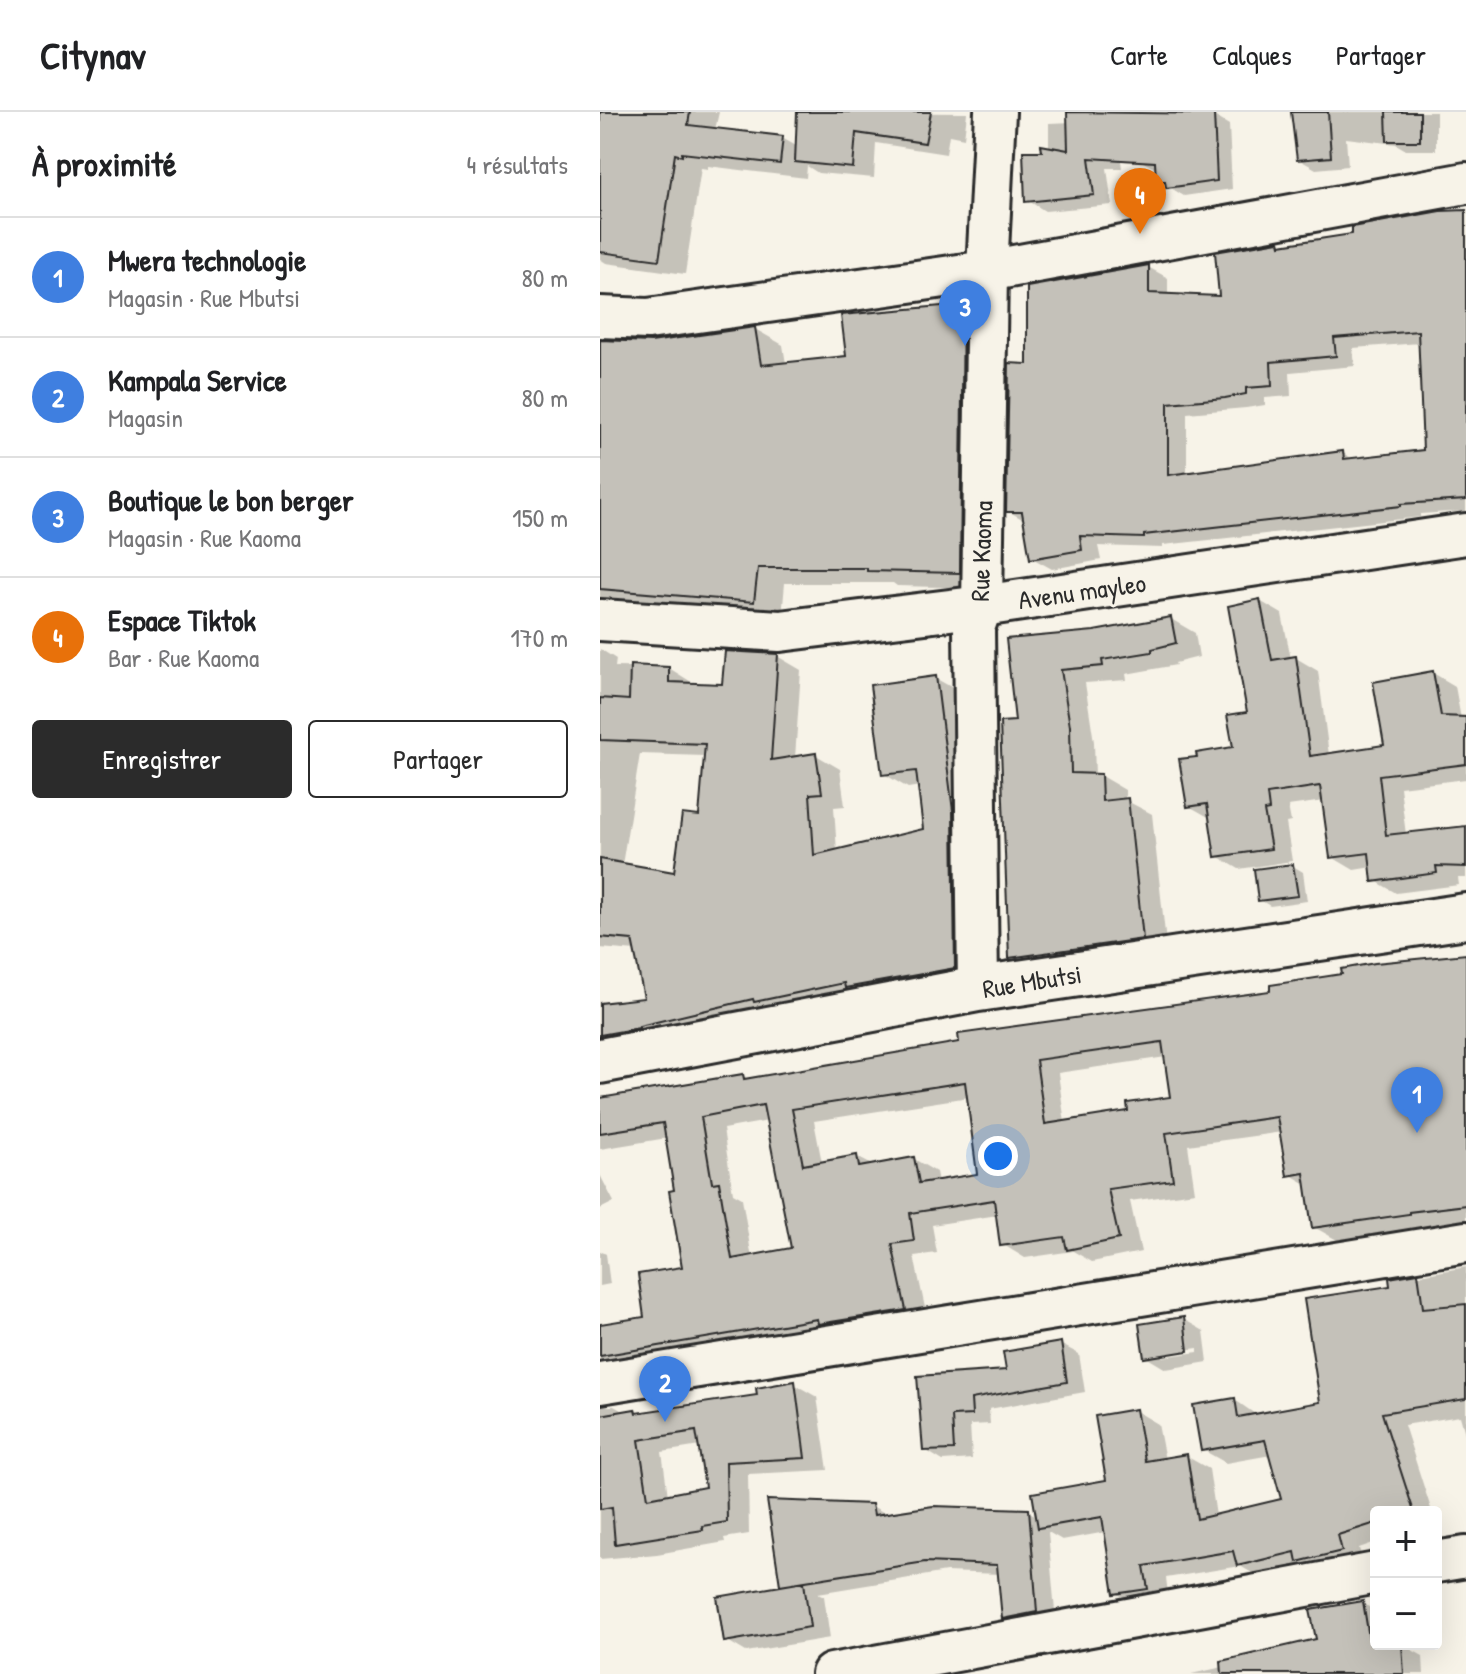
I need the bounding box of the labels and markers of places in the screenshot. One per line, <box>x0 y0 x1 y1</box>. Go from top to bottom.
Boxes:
pin: 4 <box>1114 168 1166 234</box>
pin: 3 <box>939 280 991 346</box>
pin: 1 <box>1391 1067 1443 1133</box>
pin: 2 <box>639 1356 691 1422</box>

